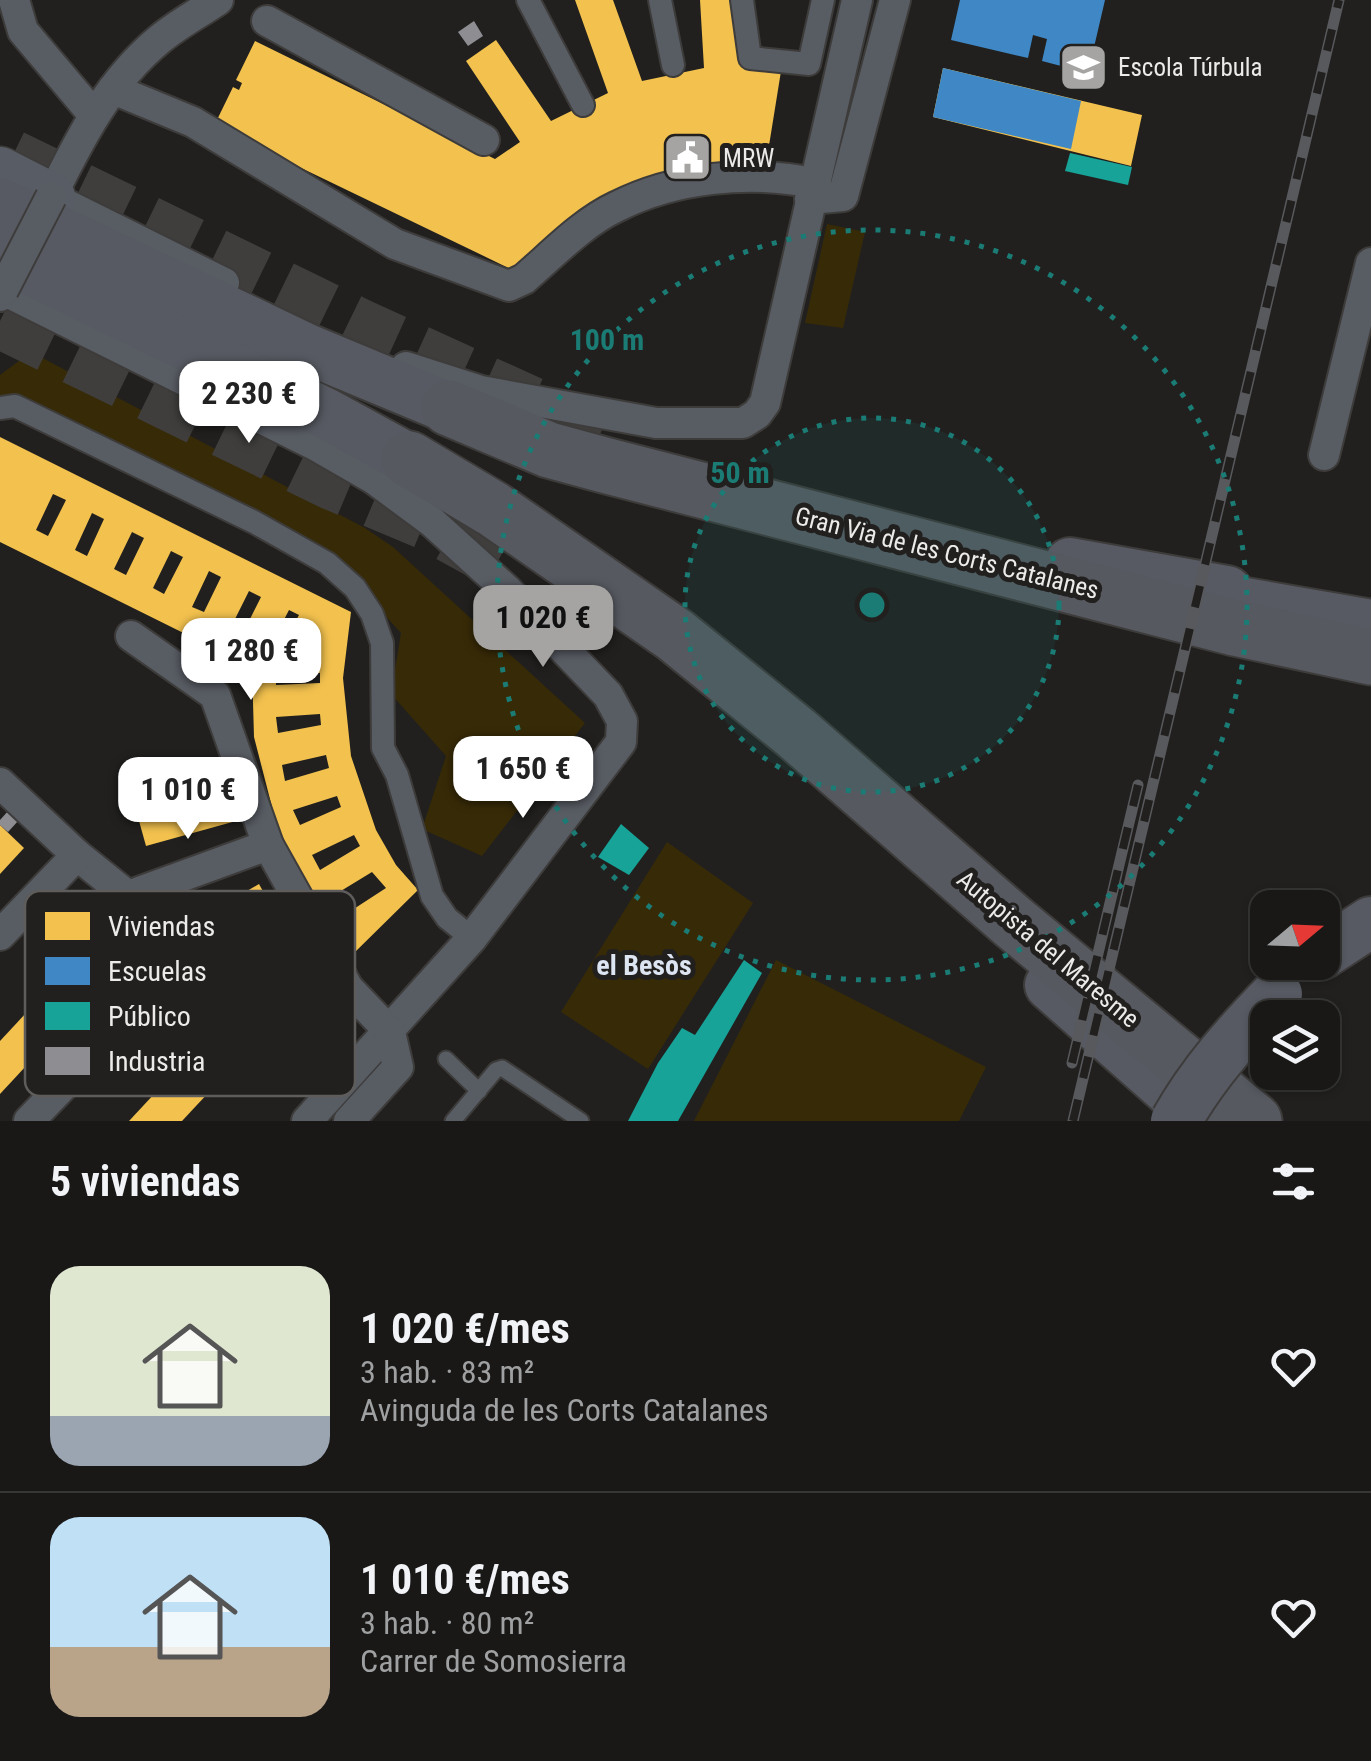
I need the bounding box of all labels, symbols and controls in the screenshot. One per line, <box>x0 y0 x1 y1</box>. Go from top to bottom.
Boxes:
school or university icon: Escola Túrbula <box>1057 41 1109 93</box>
place label: Escola Túrbula <box>1118 53 1263 82</box>
public building icon: MRW <box>662 132 714 184</box>
place label: MRW <box>723 144 774 173</box>
text: 100 m <box>570 322 644 357</box>
pin: 2 230 € <box>157 361 341 446</box>
text: 2 230 € <box>201 374 297 412</box>
text: 50 m <box>710 455 770 490</box>
street label: Gran Via de les Corts Catalanes <box>792 501 1102 605</box>
pin: 1 020 € <box>451 585 635 670</box>
centre of rings <box>854 587 890 623</box>
text: 1 020 € <box>495 598 591 636</box>
pin: 1 280 € <box>159 618 343 703</box>
text: 1 280 € <box>203 631 299 669</box>
pin: 1 650 € <box>431 736 615 821</box>
text: 1 650 € <box>475 749 571 787</box>
pin: 1 010 € <box>96 757 280 842</box>
text: 1 010 € <box>140 770 236 808</box>
street label: Autopista del Maresme <box>951 865 1145 1033</box>
north arrow <box>1250 890 1340 980</box>
map controls <box>1250 890 1340 1090</box>
legend <box>25 891 355 1096</box>
text: Viviendas <box>108 910 215 943</box>
district label: el Besòs <box>596 949 692 982</box>
text: Escuelas <box>108 955 207 988</box>
text: Público <box>108 1000 191 1033</box>
button: layers <box>1250 1000 1340 1090</box>
text: Industria <box>108 1045 205 1078</box>
icon: filters <box>1266 1154 1321 1209</box>
text: 5 viviendas <box>50 1157 240 1206</box>
text: 1 020 €/mes <box>360 1304 570 1353</box>
icon: home <box>130 1306 250 1426</box>
icon: heart <box>1266 1339 1321 1394</box>
text: 3 hab. · 83 m² <box>360 1353 534 1391</box>
text: Avinguda de les Corts Catalanes <box>360 1391 769 1429</box>
text: 1 010 €/mes <box>360 1555 570 1604</box>
icon: home <box>130 1557 250 1677</box>
icon: heart <box>1266 1590 1321 1645</box>
text: 3 hab. · 80 m² <box>360 1604 534 1642</box>
text: Carrer de Somosierra <box>360 1642 627 1680</box>

